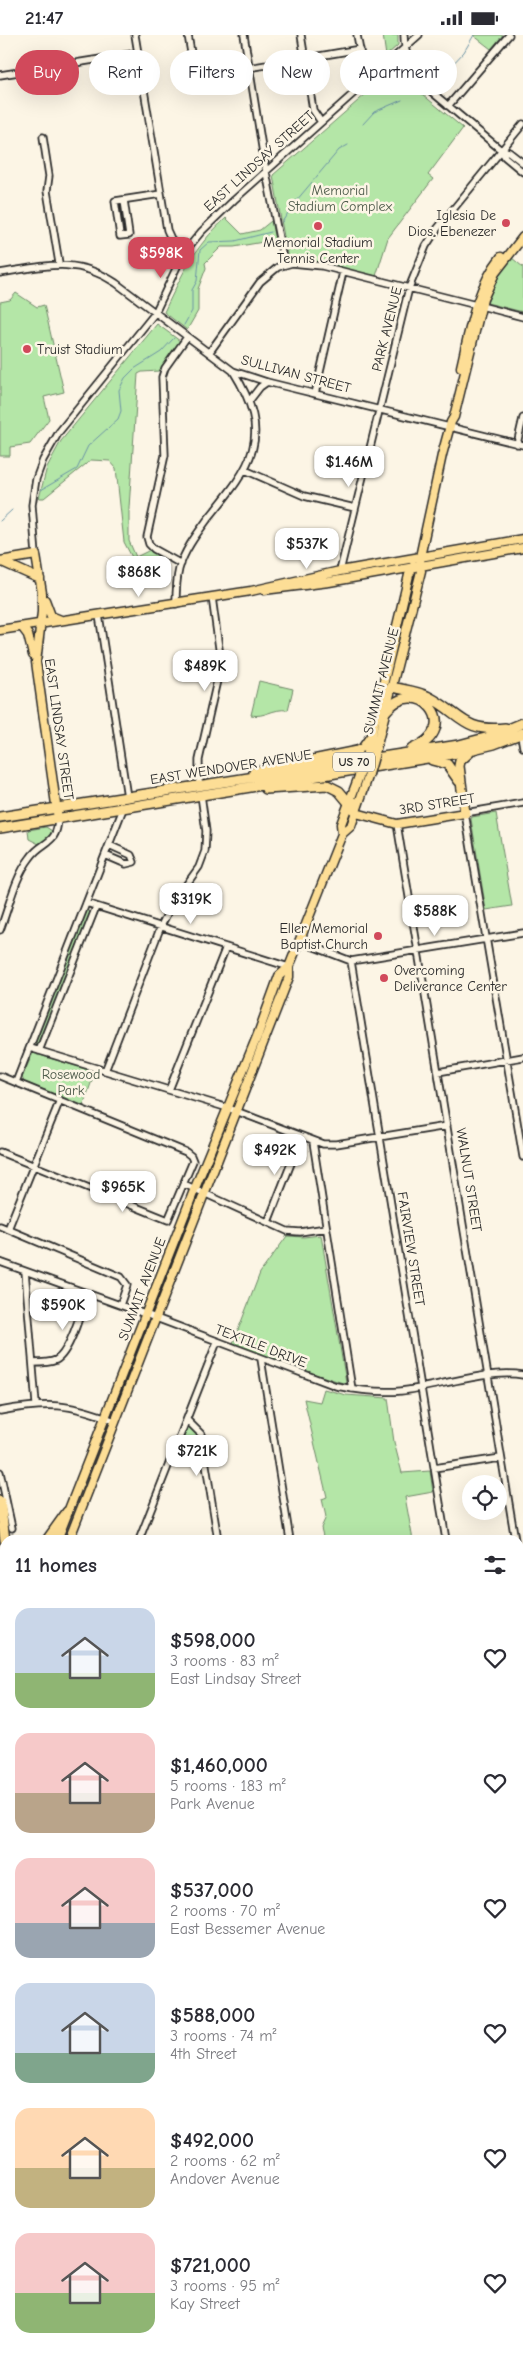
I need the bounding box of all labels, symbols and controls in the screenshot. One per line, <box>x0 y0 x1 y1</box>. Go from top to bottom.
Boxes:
text: 21:47 <box>25 7 63 29</box>
chip: Buy <box>15 50 79 95</box>
chip: Rent <box>89 50 160 95</box>
chip: Filters <box>170 50 253 95</box>
chip: New <box>263 50 330 95</box>
chip: Apartment <box>340 50 457 95</box>
street label: EAST LINDSAY STREET <box>200 107 318 215</box>
park label: Memorial Stadium Complex <box>288 182 393 215</box>
place label: Iglesia De Dios, Ebenezer <box>408 207 496 240</box>
marker: Iglesia De Dios, Ebenezer <box>500 217 512 229</box>
marker: Memorial Stadium Tennis Center <box>312 220 324 232</box>
place label: Memorial Stadium Tennis Center <box>263 234 373 267</box>
pin: $598K <box>126 237 196 279</box>
text: $598K <box>139 244 183 262</box>
street label: PARK AVENUE <box>368 285 406 373</box>
place label: Truist Stadium <box>37 341 123 358</box>
marker: Truist Stadium <box>21 343 33 355</box>
street label: SULLIVAN STREET <box>239 351 353 397</box>
pin: $1.46M <box>308 445 390 488</box>
text: $1.46M <box>325 453 373 471</box>
pin: $537K <box>272 527 342 570</box>
text: $537K <box>286 535 328 553</box>
pin: $868K <box>104 555 174 598</box>
text: $868K <box>117 563 161 581</box>
street label: SUMMIT AVENUE <box>360 626 402 736</box>
pin: $489K <box>170 649 240 692</box>
street label: EAST LINDSAY STREET <box>41 657 77 801</box>
text: $489K <box>184 657 226 675</box>
street label: EAST WENDOVER AVENUE <box>149 746 313 788</box>
road number: US 70 <box>333 753 375 771</box>
street label: 3RD STREET <box>398 790 477 818</box>
pin: $319K <box>156 883 226 925</box>
text: $319K <box>170 890 212 908</box>
pin: $588K <box>400 895 470 937</box>
text: $588K <box>413 902 457 920</box>
place label: Eller Memorial Baptist Church <box>279 920 368 953</box>
marker: Eller Memorial Baptist Church <box>372 930 384 942</box>
place label: Overcoming Deliverance Center <box>394 962 507 995</box>
marker: Overcoming Deliverance Center <box>378 972 390 984</box>
park label: Rosewood Park <box>42 1066 100 1099</box>
street label: WALNUT STREET <box>452 1127 486 1234</box>
pin: $492K <box>240 1133 310 1176</box>
text: $492K <box>254 1141 296 1159</box>
pin: $965K <box>88 1171 158 1213</box>
text: $965K <box>101 1178 145 1196</box>
street label: FAIRVIEW STREET <box>394 1191 429 1308</box>
street label: SUMMIT AVENUE <box>115 1235 169 1343</box>
pin: $590K <box>28 1289 98 1331</box>
text: $590K <box>41 1296 85 1314</box>
street label: TEXTILE DRIVE <box>213 1321 309 1371</box>
pin: $721K <box>162 1435 232 1477</box>
text: $721K <box>177 1442 217 1460</box>
map controls <box>462 1475 507 1520</box>
button: locate <box>462 1475 507 1520</box>
icon: filters <box>481 1551 509 1579</box>
text: 11 homes <box>15 1553 97 1577</box>
icon: home <box>55 1628 115 1688</box>
text: $598,000 <box>170 1628 256 1652</box>
icon: heart <box>481 1644 509 1672</box>
text: 3 rooms · 83 m² <box>170 1652 279 1670</box>
text: East Lindsay Street <box>170 1670 301 1688</box>
icon: home <box>55 1753 115 1813</box>
text: $1,460,000 <box>170 1753 268 1777</box>
icon: heart <box>481 1769 509 1797</box>
text: 5 rooms · 183 m² <box>170 1777 286 1795</box>
text: Park Avenue <box>170 1795 255 1813</box>
icon: home <box>55 1878 115 1938</box>
text: $537,000 <box>170 1878 254 1902</box>
icon: heart <box>481 1894 509 1922</box>
text: 2 rooms · 70 m² <box>170 1902 280 1920</box>
text: East Bessemer Avenue <box>170 1920 325 1938</box>
icon: home <box>55 2003 115 2063</box>
text: $588,000 <box>170 2003 255 2027</box>
icon: heart <box>481 2019 509 2047</box>
text: 3 rooms · 74 m² <box>170 2027 276 2045</box>
text: 4th Street <box>170 2045 236 2063</box>
icon: home <box>55 2128 115 2188</box>
text: $492,000 <box>170 2128 254 2152</box>
icon: heart <box>481 2144 509 2172</box>
text: 2 rooms · 62 m² <box>170 2152 280 2170</box>
text: Andover Avenue <box>170 2170 280 2188</box>
icon: home <box>55 2253 115 2313</box>
text: $721,000 <box>170 2253 251 2277</box>
icon: heart <box>481 2269 509 2297</box>
text: 3 rooms · 95 m² <box>170 2277 280 2295</box>
text: Kay Street <box>170 2295 240 2313</box>

